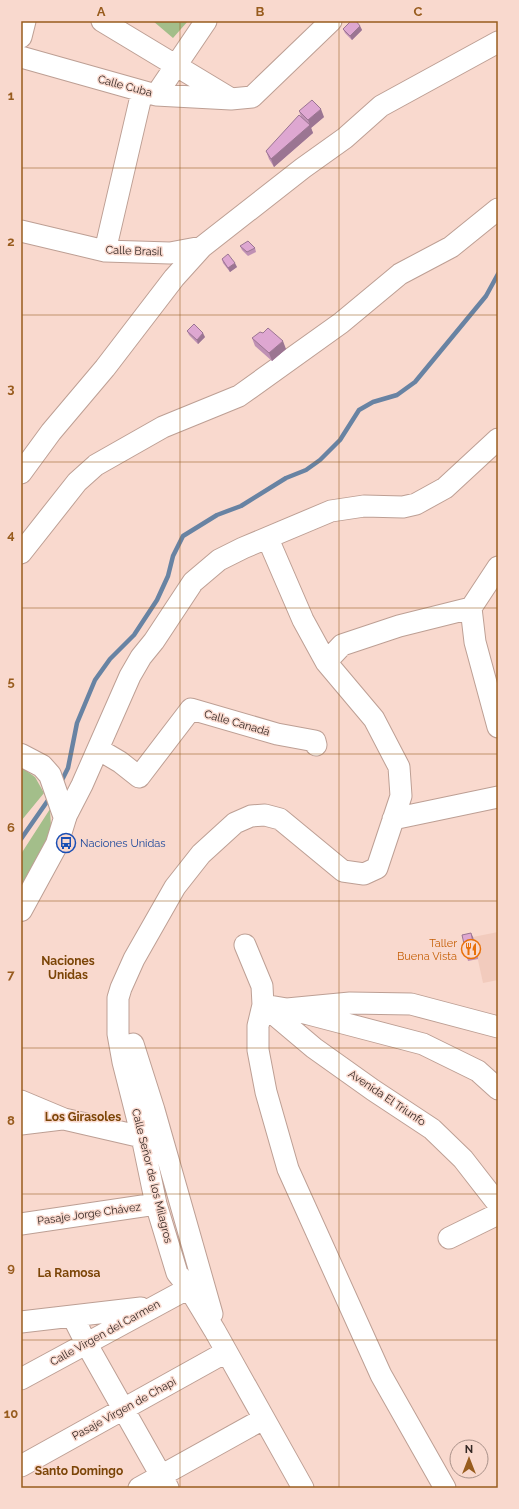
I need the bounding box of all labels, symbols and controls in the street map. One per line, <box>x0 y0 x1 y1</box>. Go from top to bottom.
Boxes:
text: A <box>97 4 106 19</box>
text: B <box>256 4 265 19</box>
text: C <box>414 4 423 19</box>
street label: Calle Cuba <box>96 73 154 99</box>
text: 1 <box>8 88 15 103</box>
text: 2 <box>7 234 15 249</box>
street label: Calle Brasil <box>105 244 163 258</box>
text: 3 <box>7 381 15 396</box>
text: 4 <box>7 527 15 542</box>
text: 5 <box>7 674 15 689</box>
street label: Calle Canadá <box>203 707 271 739</box>
text: 6 <box>7 820 15 835</box>
bus stop icon: Naciones Unidas <box>55 832 77 854</box>
place label: Naciones Unidas <box>80 837 166 850</box>
place label: Taller Buena Vista <box>397 937 457 963</box>
restaurant icon: Taller Buena Vista <box>460 938 482 960</box>
district label: Naciones Unidas <box>41 954 95 982</box>
text: 7 <box>7 967 15 982</box>
street label: Avenida El Triunfo <box>346 1067 428 1129</box>
street label: Calle Señor de los Milagros <box>129 1107 175 1245</box>
district label: Los Girasoles <box>45 1110 121 1124</box>
text: 8 <box>7 1113 15 1128</box>
street label: Pasaje Jorge Chávez <box>36 1200 142 1228</box>
text: 9 <box>7 1260 15 1275</box>
district label: La Ramosa <box>38 1266 101 1280</box>
street label: Calle Virgen del Carmen <box>48 1297 162 1369</box>
street label: Pasaje Virgen de Chapi <box>70 1375 178 1443</box>
text: 10 <box>4 1406 18 1421</box>
north arrow <box>449 1439 489 1479</box>
text: N <box>465 1443 473 1456</box>
district label: Santo Domingo <box>35 1464 123 1478</box>

